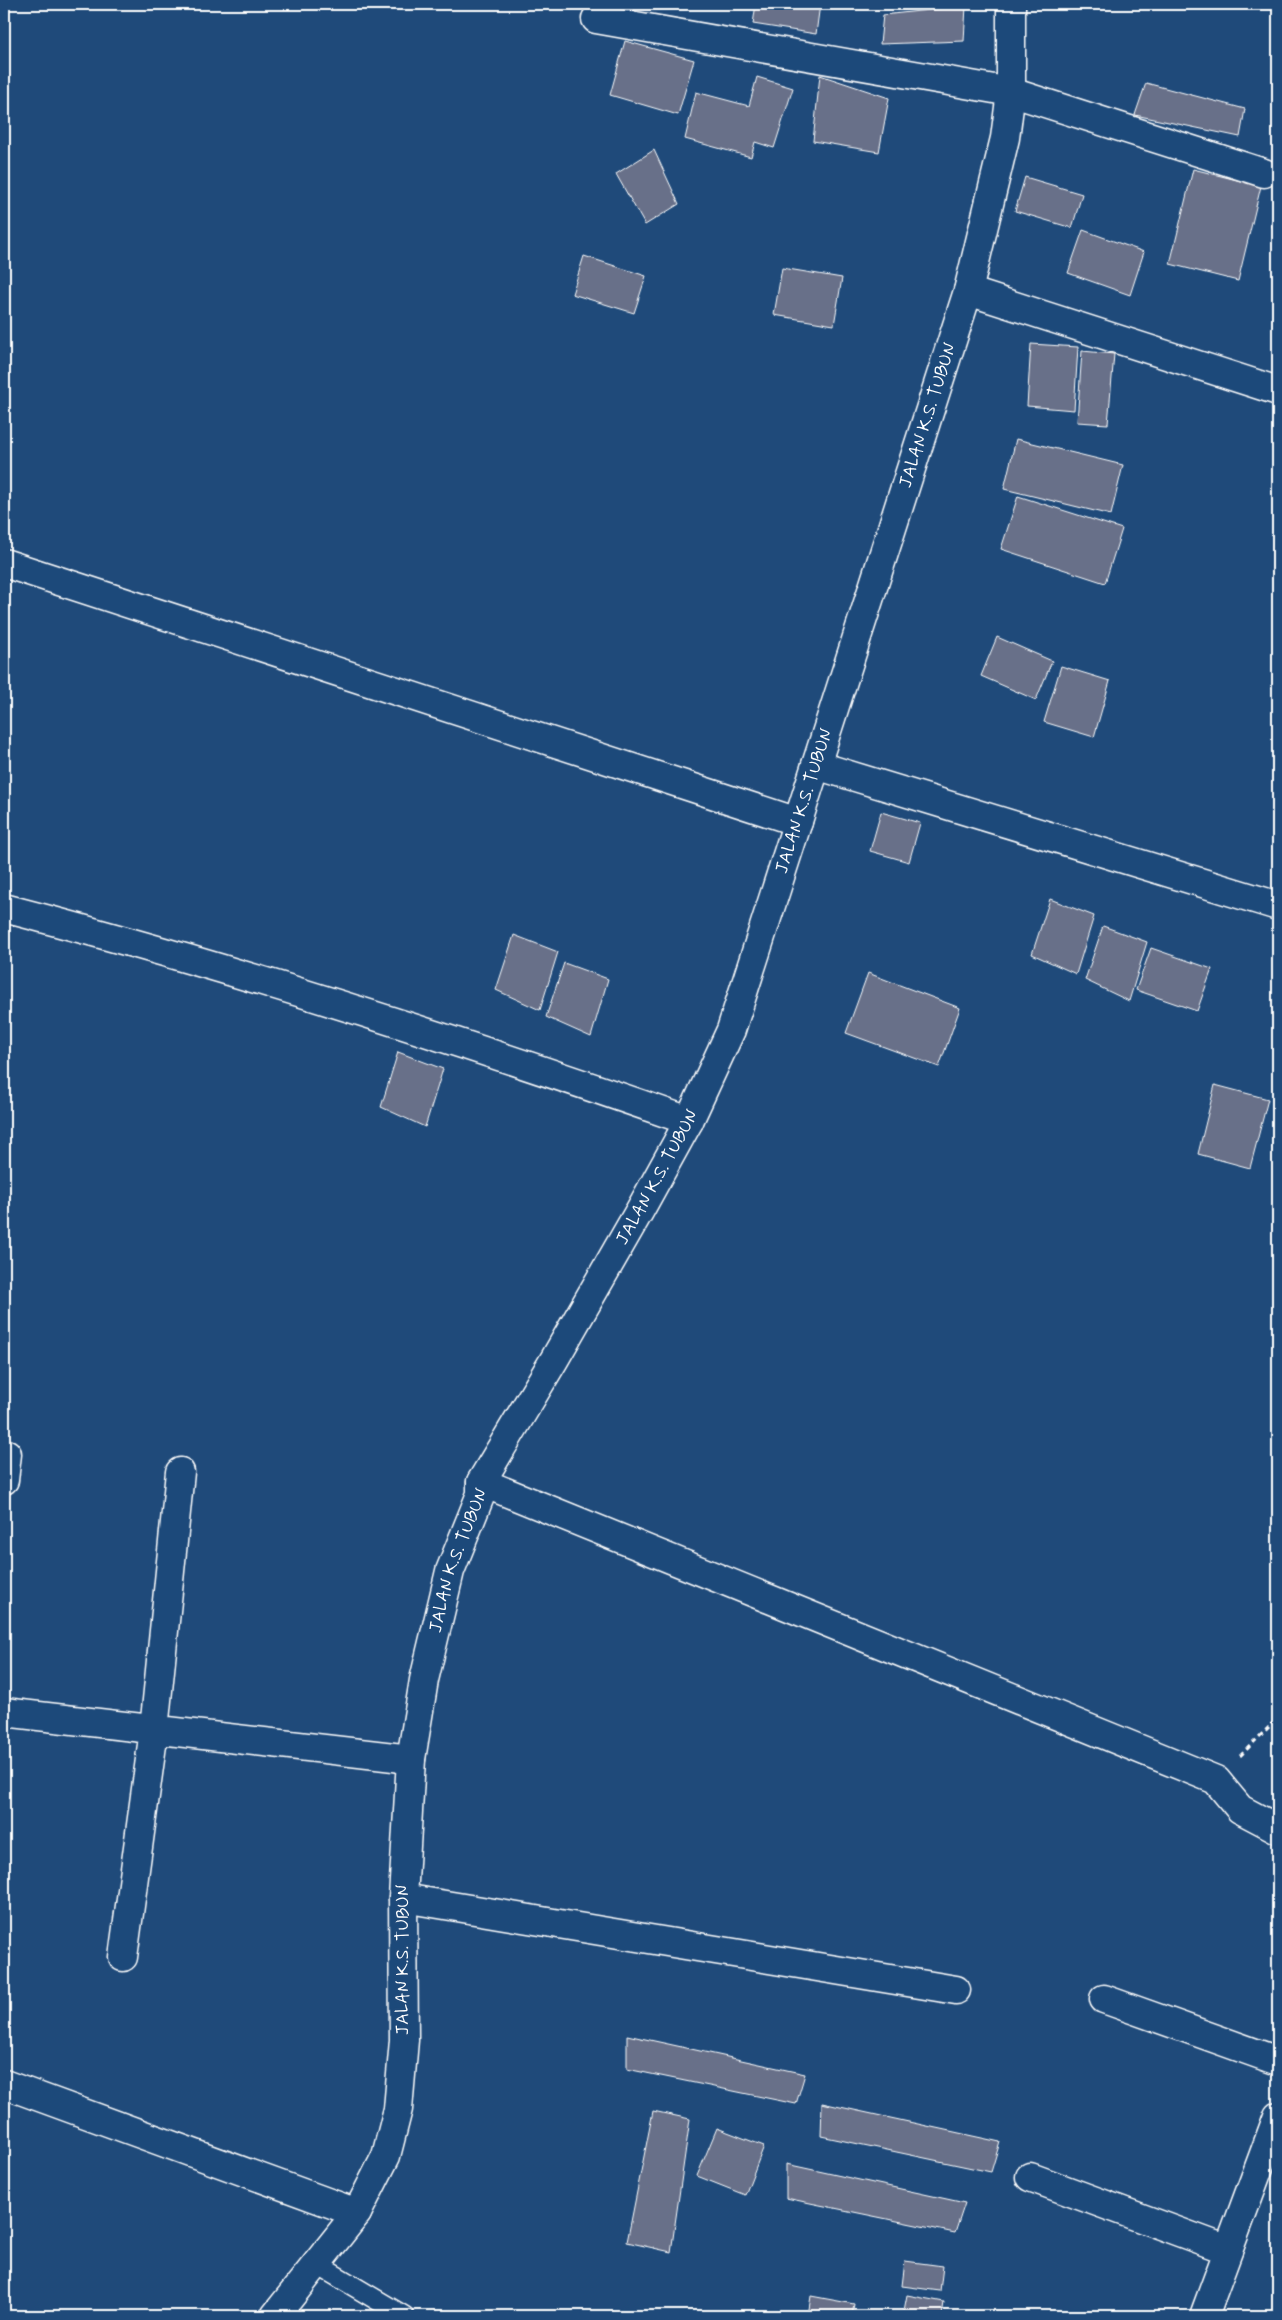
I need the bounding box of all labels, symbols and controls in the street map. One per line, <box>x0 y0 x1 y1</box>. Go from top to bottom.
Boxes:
street label: JALAN K.S. TUBUN <box>894 340 963 491</box>
street label: JALAN K.S. TUBUN <box>770 725 839 877</box>
street label: JALAN K.S. TUBUN <box>611 1106 705 1249</box>
street label: JALAN K.S. TUBUN <box>424 1485 494 1635</box>
street label: JALAN K.S. TUBUN <box>391 1884 415 2035</box>

